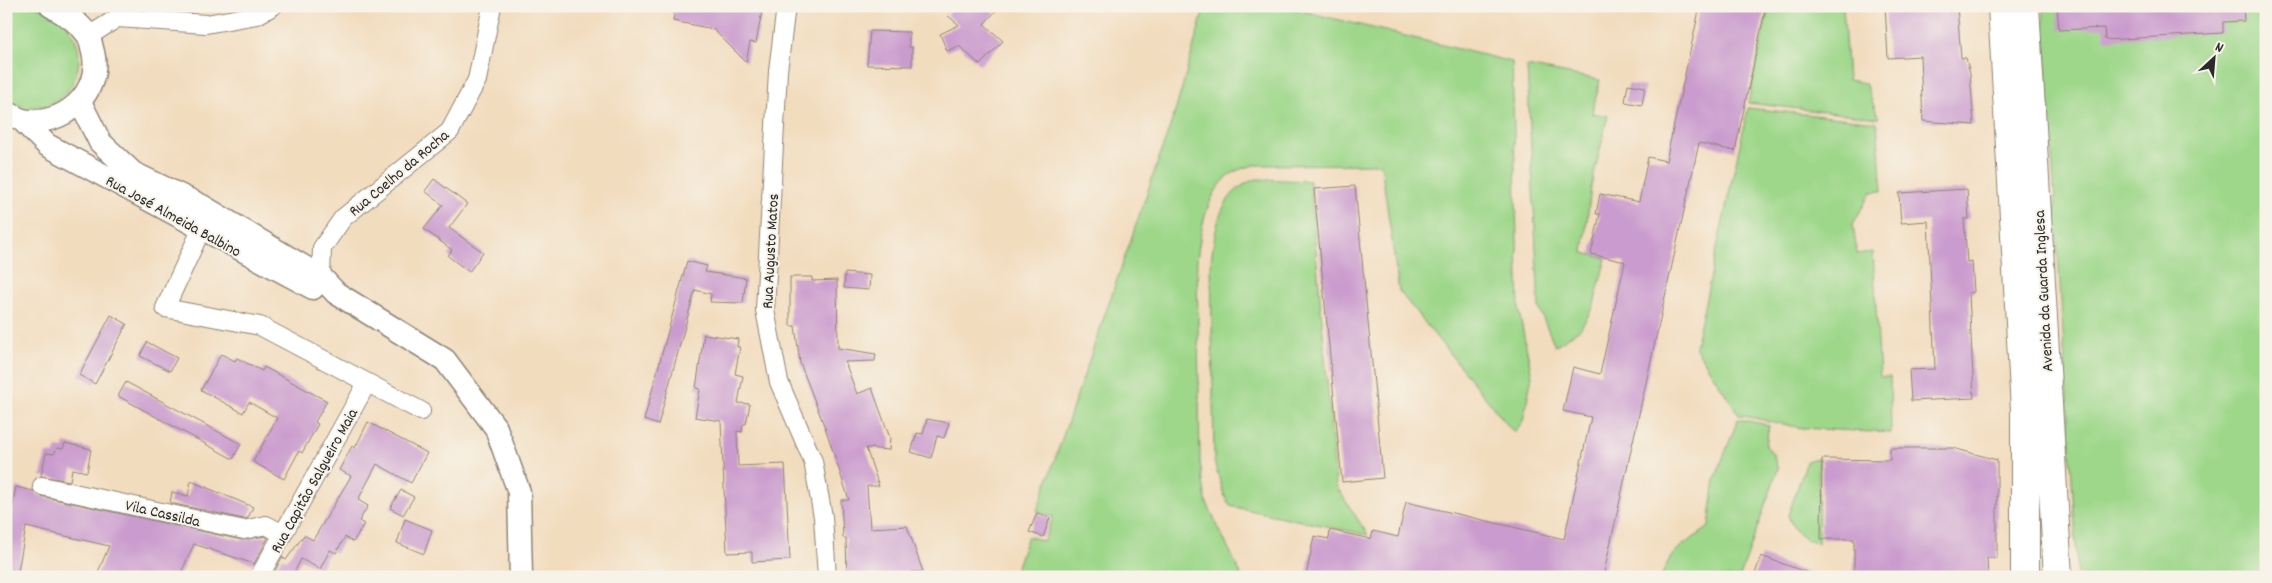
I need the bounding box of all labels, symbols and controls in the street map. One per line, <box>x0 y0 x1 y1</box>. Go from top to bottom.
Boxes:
north arrow <box>2190 32 2240 82</box>
text: N <box>2211 38 2226 59</box>
street label: Rua Coelho da Rocha <box>344 125 455 223</box>
street label: Rua José Almeida Balbino <box>101 170 245 264</box>
street label: Rua Augusto Matos <box>757 193 786 309</box>
street label: Avenida da Guarda Inglesa <box>2029 209 2060 372</box>
street label: Rua Capitão Salgueiro Maia <box>266 404 365 558</box>
street label: Vila Cassilda <box>123 495 203 534</box>

